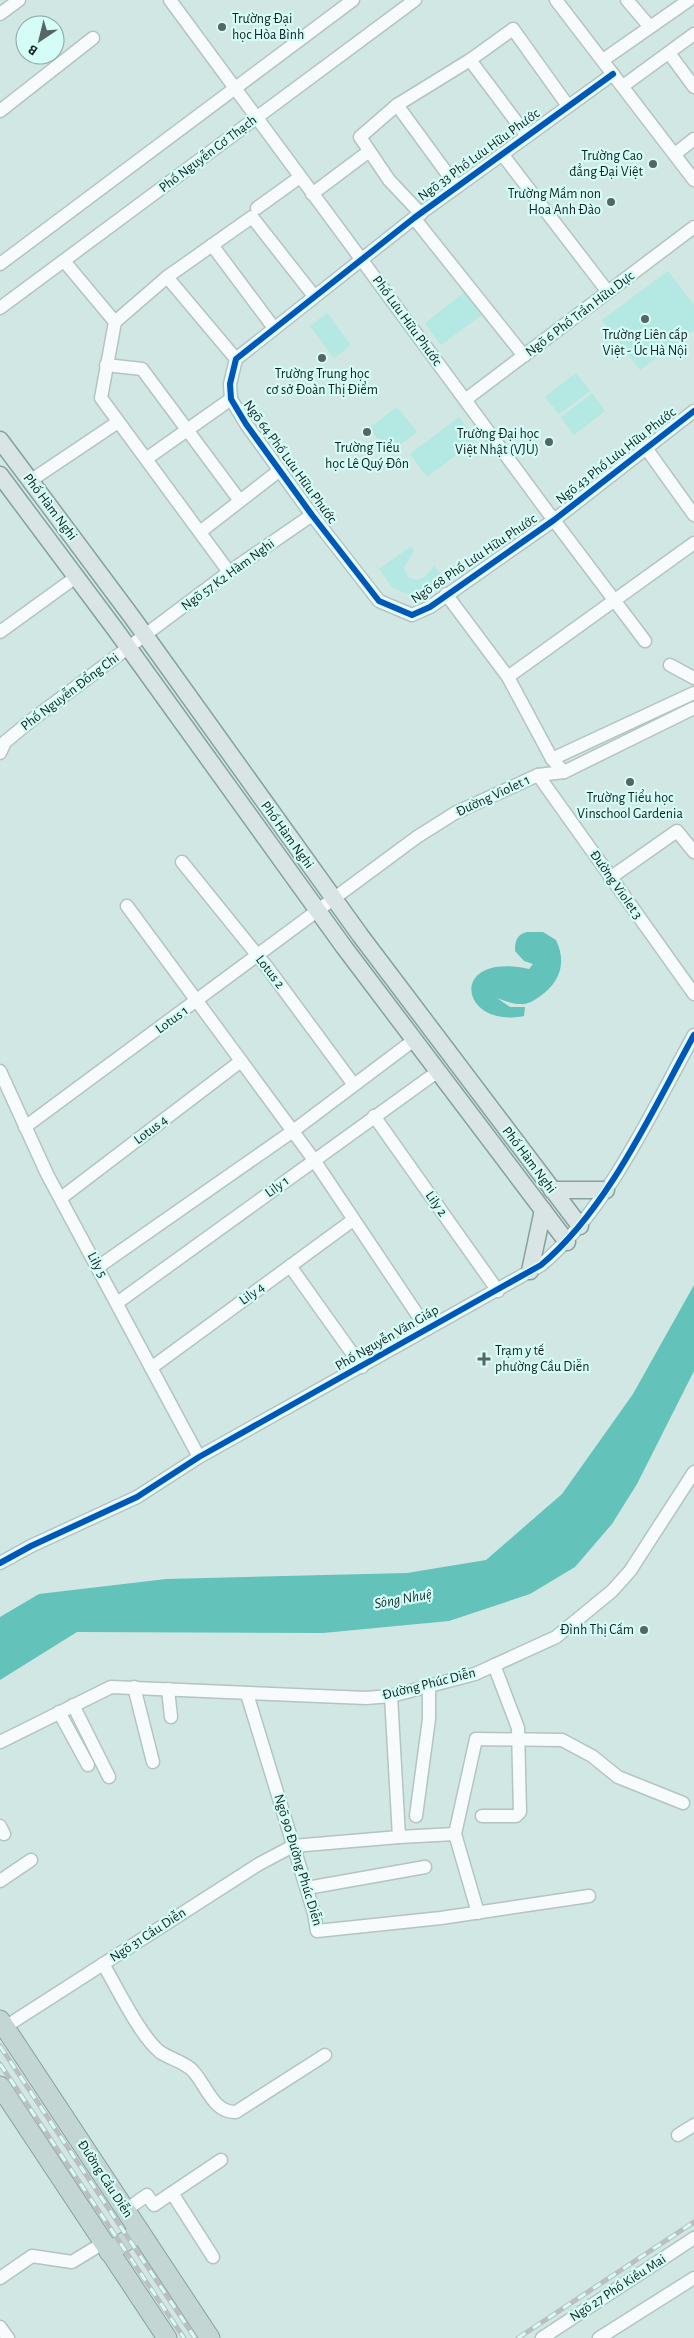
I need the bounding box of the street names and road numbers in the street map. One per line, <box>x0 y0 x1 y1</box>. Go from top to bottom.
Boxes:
street label: Ngõ 33 Phố Lưu Hữu Phước <box>415 105 543 204</box>
street label: Phố Nguyễn Cơ Thạch <box>155 111 259 195</box>
street label: Ngõ 6 Phố Trần Hữu Dực <box>522 267 637 359</box>
street label: Phố Lưu Hữu Phước <box>370 273 445 369</box>
street label: Ngõ 64 Phố Lưu Hữu Phước <box>241 397 340 527</box>
street label: Ngõ 43 Phố Lưu Hữu Phước <box>553 404 679 507</box>
street label: Phố Hàm Nghi <box>20 470 80 543</box>
street label: Ngõ 68 Phố Lưu Hữu Phước <box>408 511 540 606</box>
street label: Ngõ 57 K2 Hàm Nghi <box>179 537 277 613</box>
street label: Phố Nguyễn Đổng Chi <box>17 649 122 733</box>
street label: Đường Violet 1 <box>454 773 532 819</box>
street label: Phố Hàm Nghi <box>258 798 317 871</box>
street label: Đường Violet 3 <box>587 848 645 922</box>
street label: Lotus 2 <box>253 953 287 991</box>
street label: Lotus 1 <box>153 1004 191 1036</box>
street label: Lotus 4 <box>131 1113 171 1147</box>
street label: Phố Hàm Nghi <box>499 1123 559 1196</box>
street label: Lily 1 <box>262 1174 292 1200</box>
street label: Lily 2 <box>422 1189 450 1219</box>
street label: Lily 5 <box>85 1250 110 1280</box>
street label: Lily 4 <box>237 1280 268 1308</box>
street label: Phố Nguyễn Văn Giáp <box>332 1301 441 1373</box>
street label: Đường Phúc Diễn <box>380 1664 477 1702</box>
street label: Ngõ 90 Đường Phúc Diễn <box>271 1792 327 1928</box>
street label: Ngõ 31 Cầu Diễn <box>106 1904 188 1965</box>
street label: Đường Cầu Diễn <box>75 2137 137 2220</box>
street label: Ngõ 27 Phố Kiều Mai <box>567 2251 668 2324</box>

